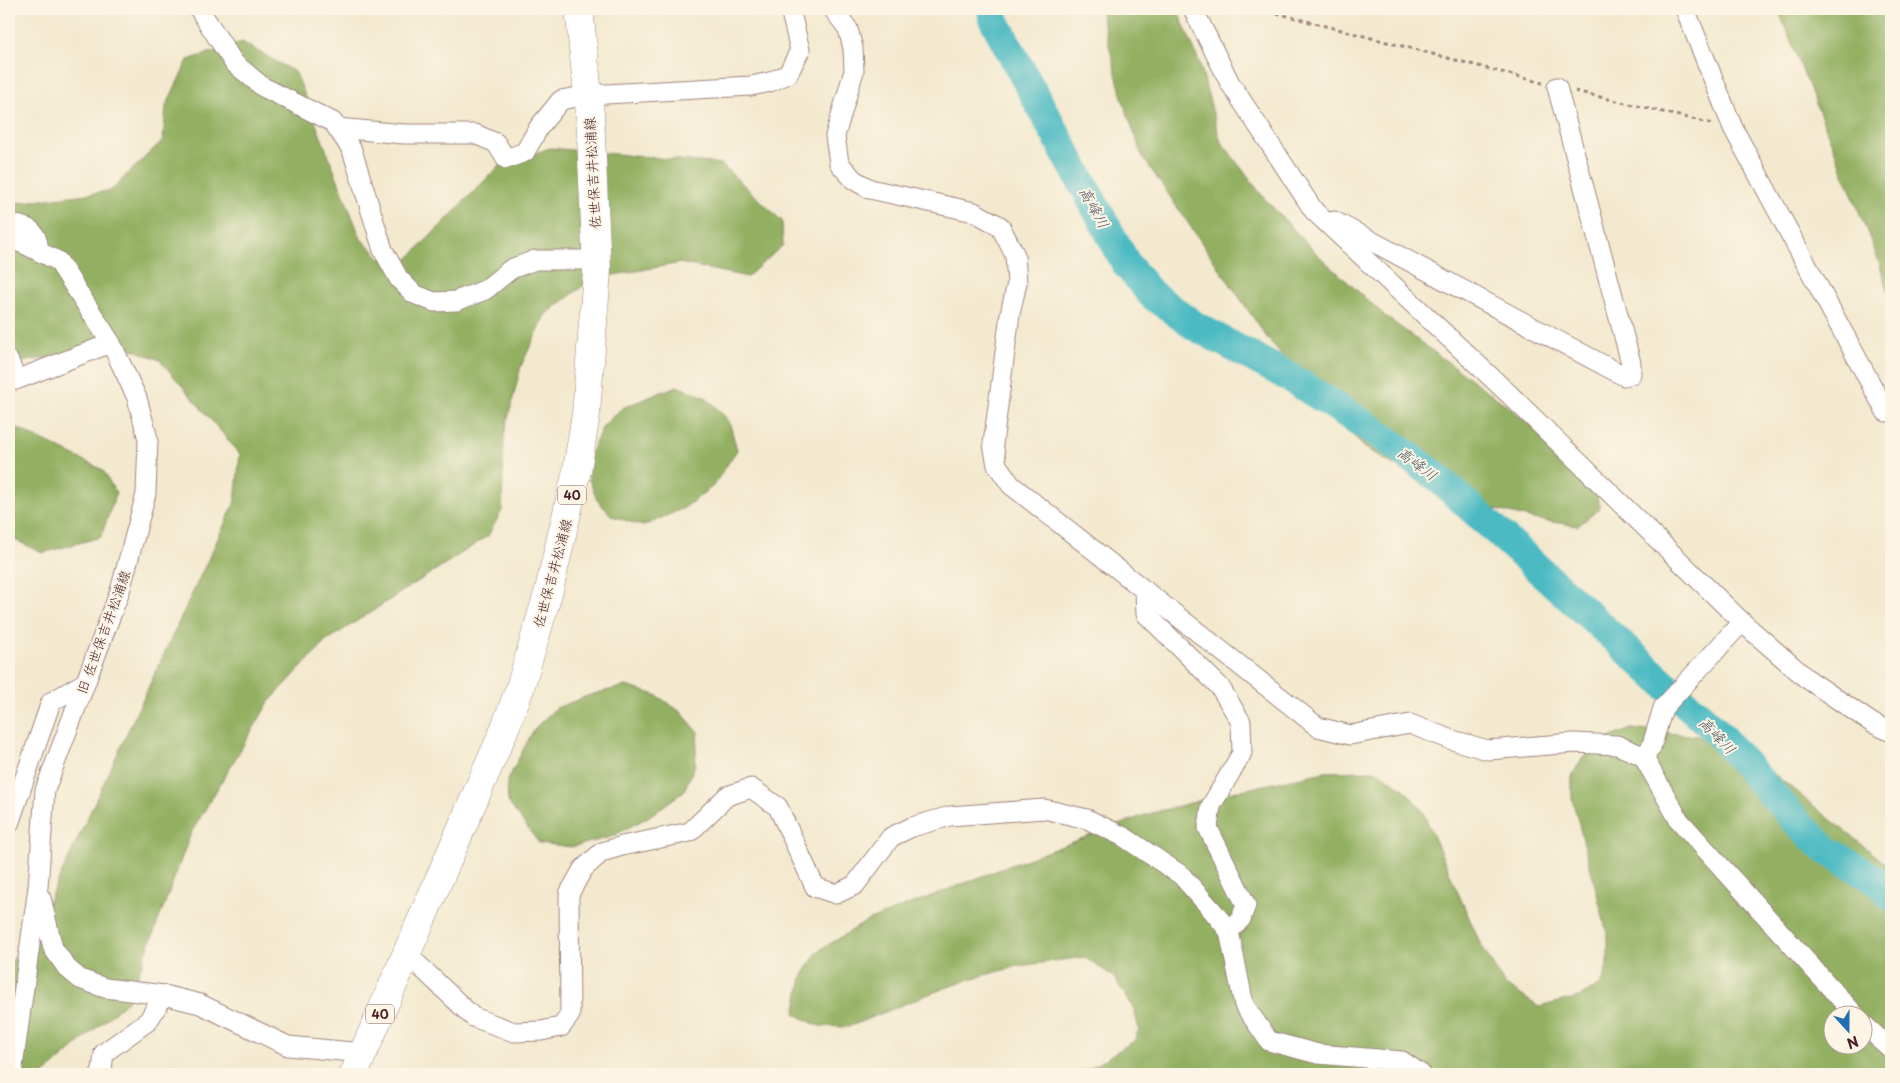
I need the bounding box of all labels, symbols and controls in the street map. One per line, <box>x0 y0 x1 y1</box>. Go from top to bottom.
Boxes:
street label: 佐世保吉井松浦線 <box>579 117 605 229</box>
water label: 高峰川 <box>1074 182 1116 232</box>
water label: 高峰川 <box>1393 440 1443 486</box>
road number: 40 <box>558 486 586 504</box>
street label: 佐世保吉井松浦線 <box>527 516 577 630</box>
street label: 旧 佐世保吉井松浦線 <box>71 567 135 697</box>
water label: 高峰川 <box>1694 711 1742 759</box>
road number: 40 <box>366 1004 394 1024</box>
north arrow <box>1822 1006 1872 1056</box>
text: N <box>1844 1031 1862 1054</box>

